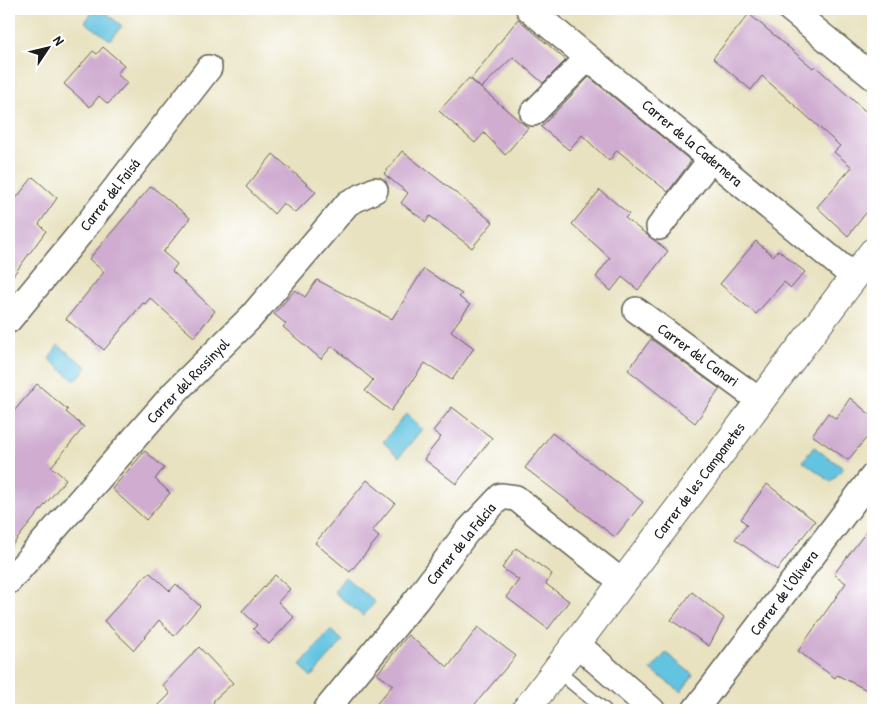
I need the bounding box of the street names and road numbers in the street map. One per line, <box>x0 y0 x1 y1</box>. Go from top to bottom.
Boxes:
street label: Carrer de la Cadernera <box>637 94 747 191</box>
street label: Carrer del Faisá <box>75 154 145 235</box>
street label: Carrer del Canari <box>653 318 743 391</box>
street label: Carrer del Rossinyol <box>142 333 234 428</box>
street label: Carrer de les Campanetes <box>648 418 750 544</box>
street label: Carrer de la Falcia <box>421 498 500 589</box>
street label: Carrer de l'Olivera <box>745 546 823 640</box>

